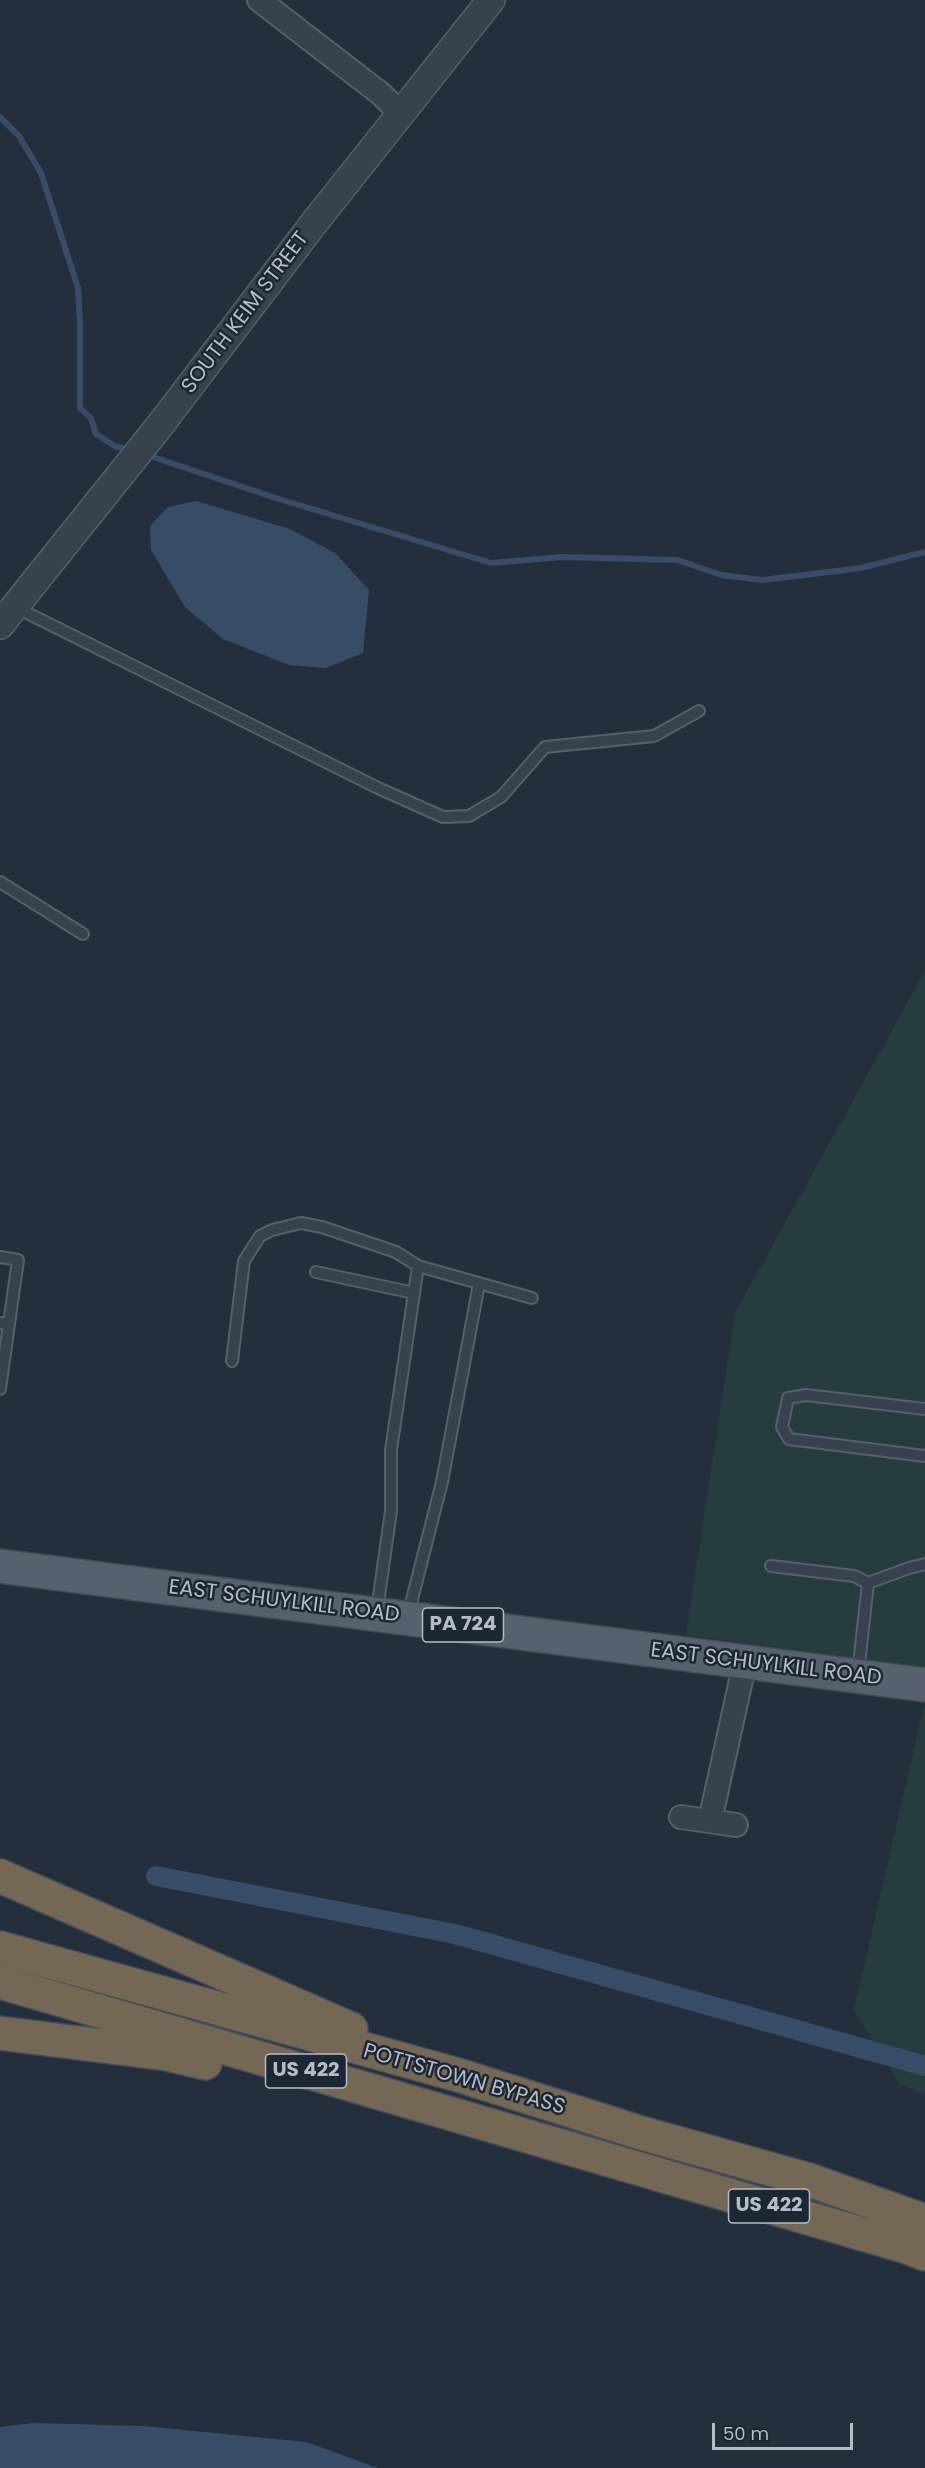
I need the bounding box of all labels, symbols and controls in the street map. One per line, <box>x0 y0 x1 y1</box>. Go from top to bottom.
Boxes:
street label: SOUTH KEIM STREET <box>177 227 315 399</box>
street label: EAST SCHUYLKILL ROAD <box>167 1575 401 1629</box>
road number: PA 724 <box>422 1608 504 1642</box>
street label: EAST SCHUYLKILL ROAD <box>649 1638 883 1692</box>
street label: POTTSTOWN BYPASS <box>360 2039 568 2121</box>
road number: US 422 <box>266 2054 346 2088</box>
road number: US 422 <box>728 2189 810 2223</box>
scale bar <box>715 2411 856 2449</box>
text: 50 m <box>723 2421 769 2446</box>

